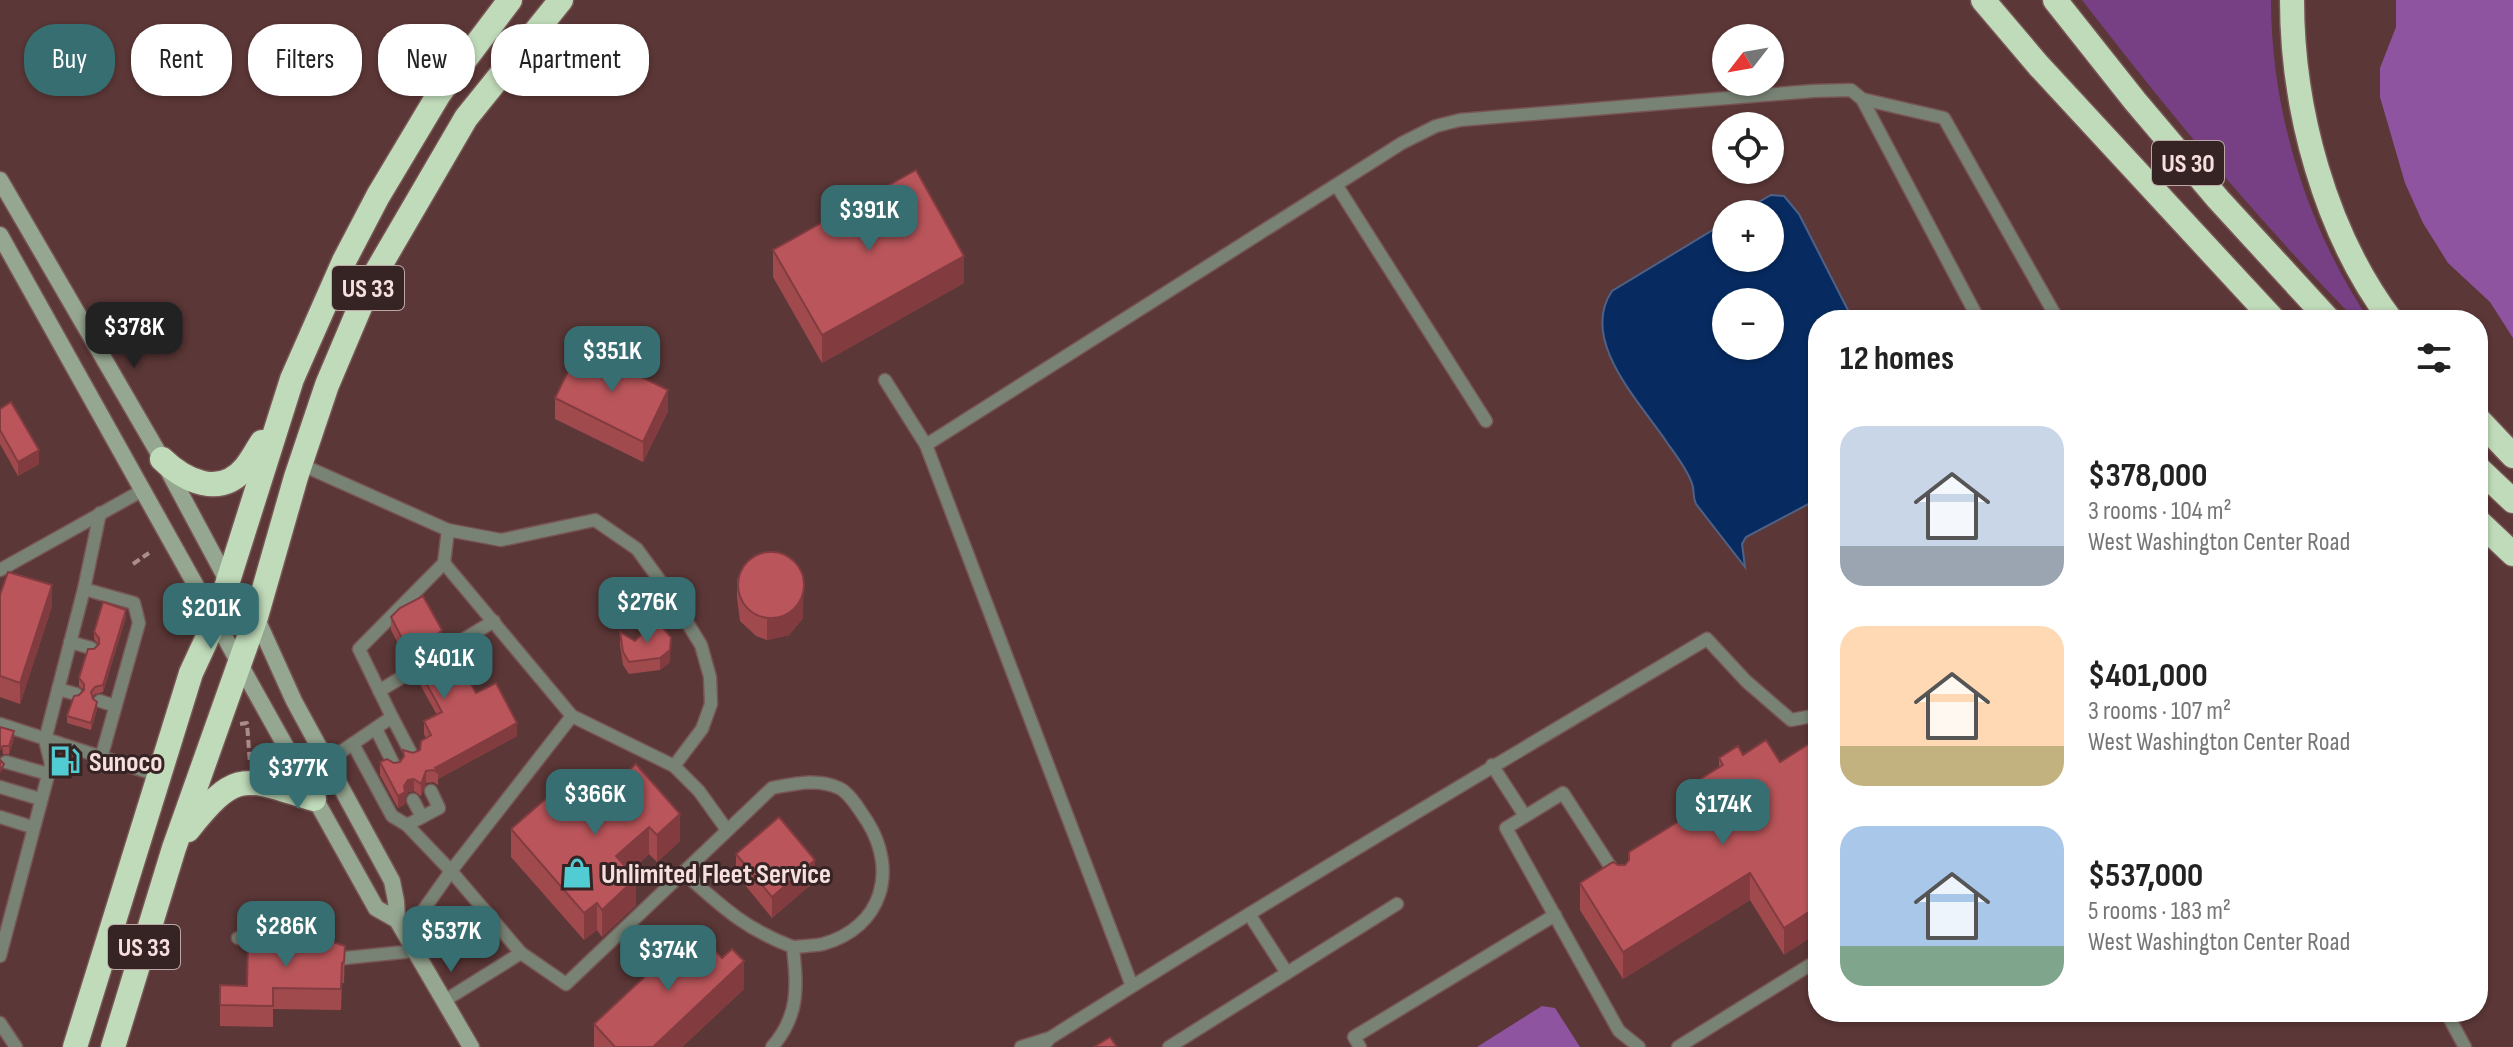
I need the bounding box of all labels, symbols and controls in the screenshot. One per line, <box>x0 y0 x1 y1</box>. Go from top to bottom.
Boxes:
chip: Buy <box>24 24 115 96</box>
chip: Rent <box>131 24 232 96</box>
chip: Filters <box>248 24 362 96</box>
chip: New <box>378 24 475 96</box>
chip: Apartment <box>491 24 649 96</box>
north arrow <box>1712 24 1784 96</box>
map controls <box>1712 24 1784 360</box>
button: locate <box>1712 112 1784 184</box>
road number: US 30 <box>2152 141 2224 185</box>
pin: $391K <box>813 185 925 253</box>
text: $391K <box>839 195 899 226</box>
button: + <box>1712 200 1784 272</box>
road number: US 33 <box>332 266 404 310</box>
button: − <box>1712 288 1784 360</box>
pin: $378K <box>78 302 190 370</box>
text: $378K <box>103 312 165 343</box>
pin: $351K <box>556 326 668 394</box>
text: $351K <box>582 336 642 367</box>
icon: filters <box>2412 336 2456 380</box>
text: 12 homes <box>1840 338 1954 379</box>
text: $378,000 <box>2088 455 2207 496</box>
icon: home <box>1904 458 2000 554</box>
text: 3 rooms · 104 m² <box>2088 496 2232 527</box>
text: West Washington Center Road <box>2088 527 2350 558</box>
pin: $276K <box>591 577 703 645</box>
pin: $201K <box>155 583 267 651</box>
text: $276K <box>616 587 678 618</box>
text: $201K <box>181 593 241 624</box>
pin: $401K <box>388 633 500 701</box>
text: $401K <box>413 643 475 674</box>
text: $401,000 <box>2088 655 2208 696</box>
icon: home <box>1904 658 2000 754</box>
text: 3 rooms · 107 m² <box>2088 696 2231 727</box>
text: West Washington Center Road <box>2088 727 2350 758</box>
pin: $377K <box>242 743 354 811</box>
fuel station icon: Sunoco <box>48 744 82 778</box>
place label: Sunoco <box>89 746 163 779</box>
text: $377K <box>268 753 328 784</box>
pin: $366K <box>539 769 651 837</box>
text: $366K <box>564 779 626 810</box>
pin: $174K <box>1667 779 1779 847</box>
text: $174K <box>1694 789 1752 820</box>
text: $537,000 <box>2088 855 2203 896</box>
shop icon: Unlimited Fleet Service <box>560 856 594 890</box>
place label: Unlimited Fleet Service <box>601 858 831 891</box>
icon: home <box>1904 858 2000 954</box>
text: 5 rooms · 183 m² <box>2088 896 2231 927</box>
pin: $286K <box>230 901 342 969</box>
pin: $537K <box>395 906 507 974</box>
text: $286K <box>255 911 317 942</box>
text: $537K <box>421 916 481 947</box>
road number: US 33 <box>108 925 180 969</box>
pin: $374K <box>612 925 724 993</box>
text: West Washington Center Road <box>2088 927 2350 958</box>
text: $374K <box>638 935 698 966</box>

